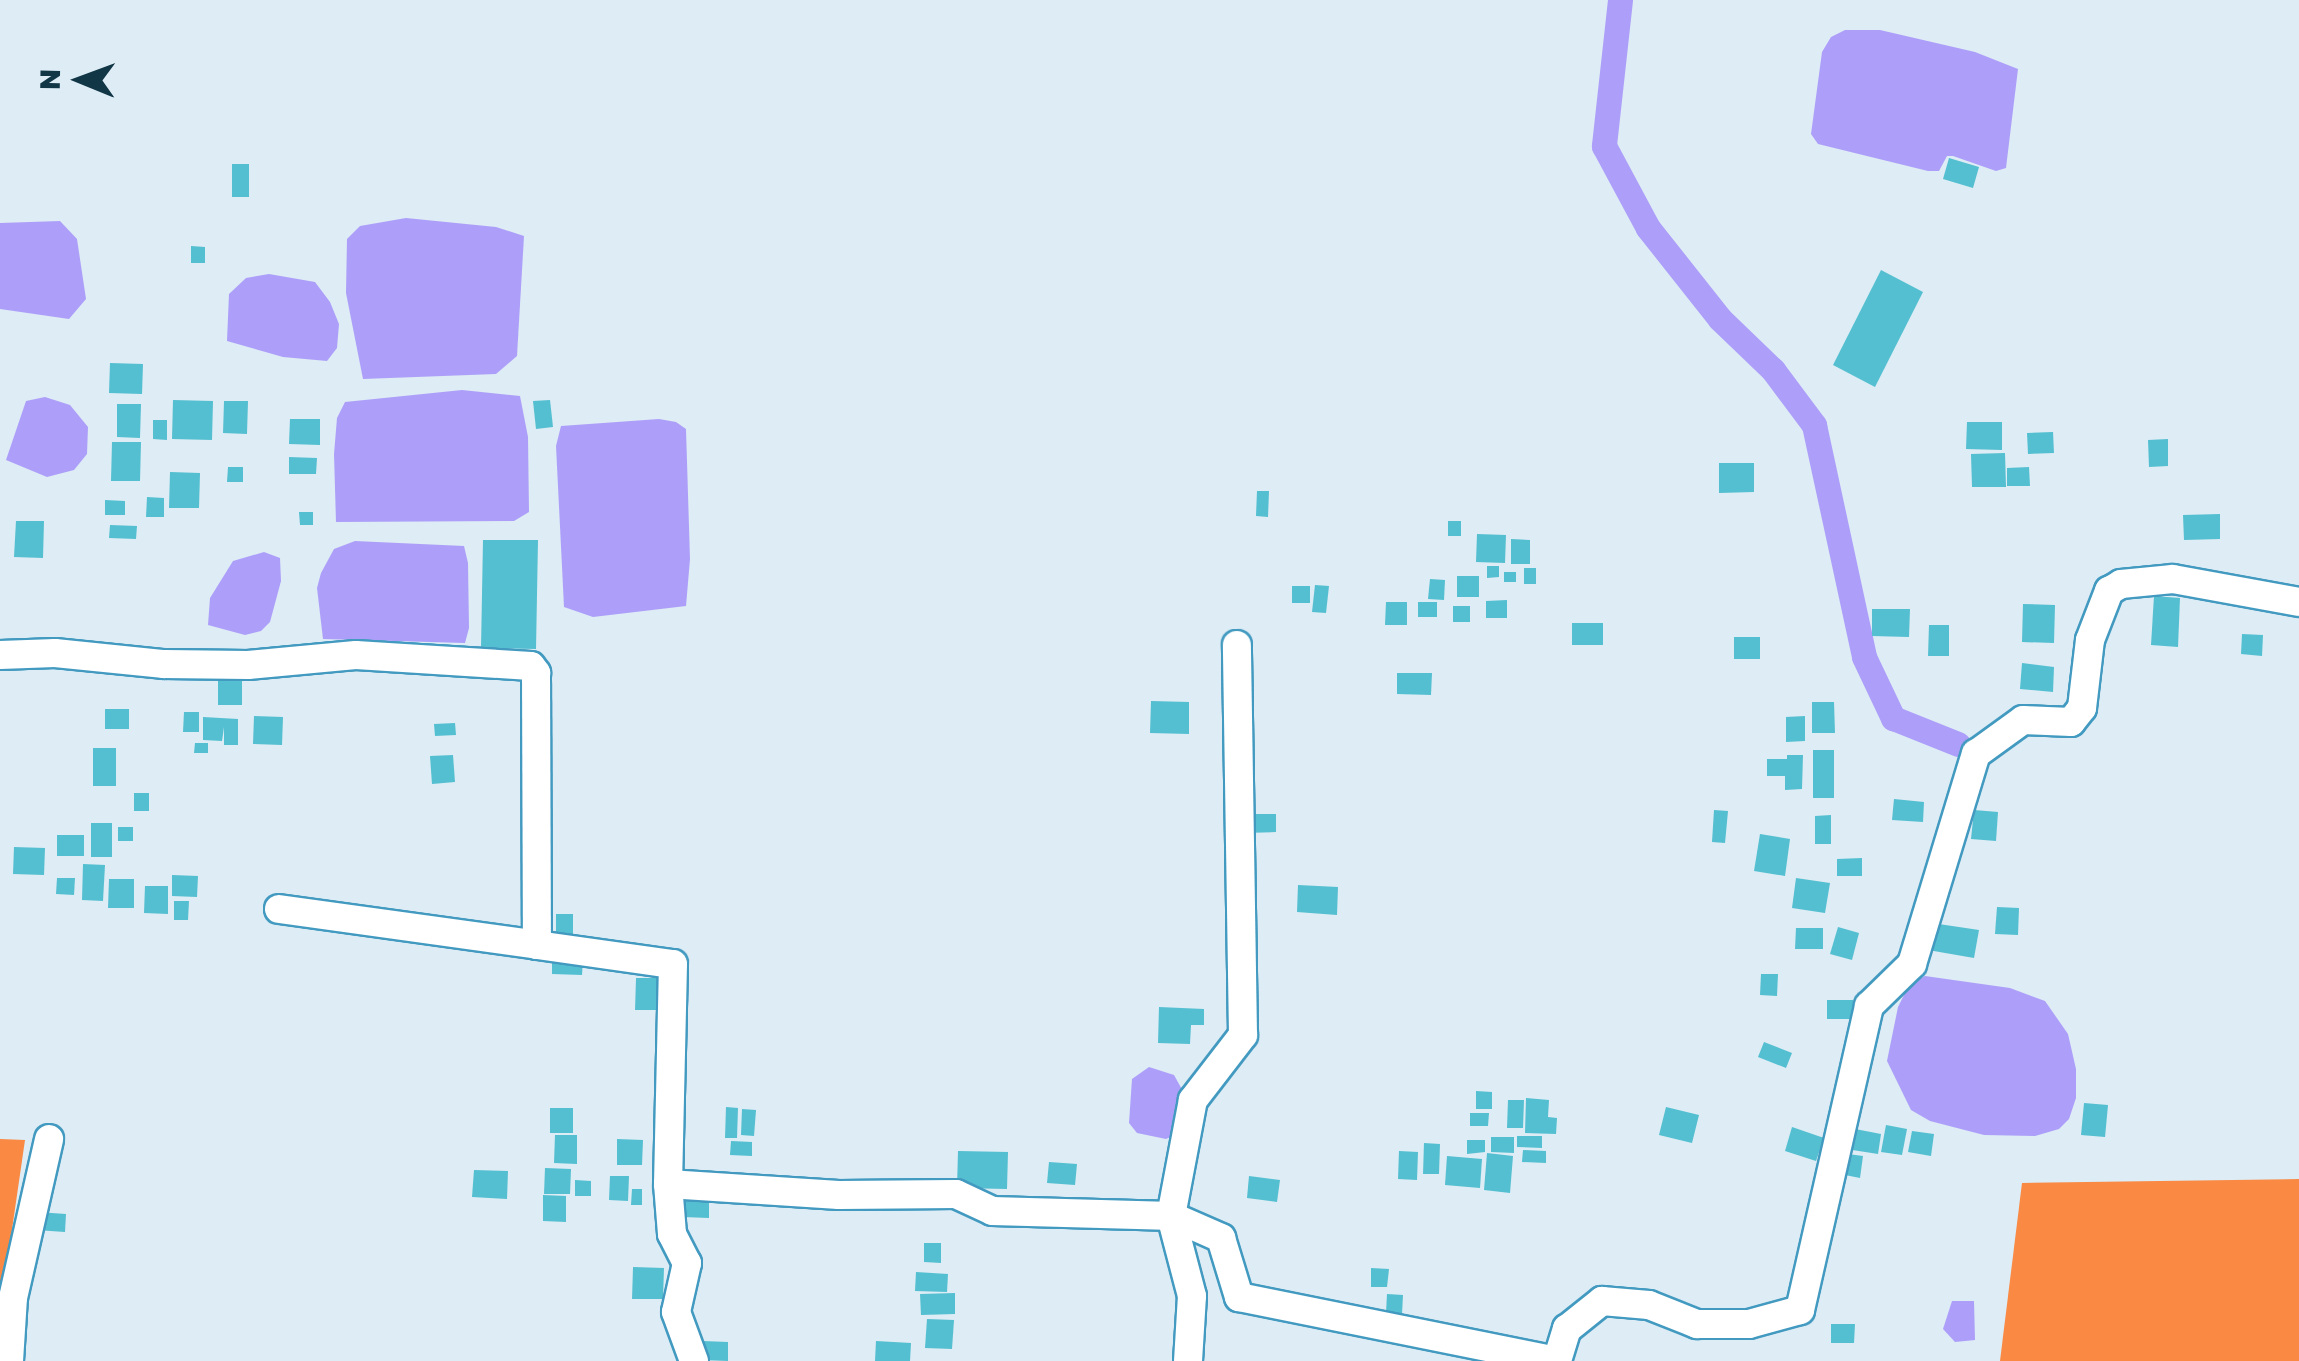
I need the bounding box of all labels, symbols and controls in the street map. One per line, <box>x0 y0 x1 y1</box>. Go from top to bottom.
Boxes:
north arrow <box>30 30 130 130</box>
text: N <box>33 69 66 90</box>

